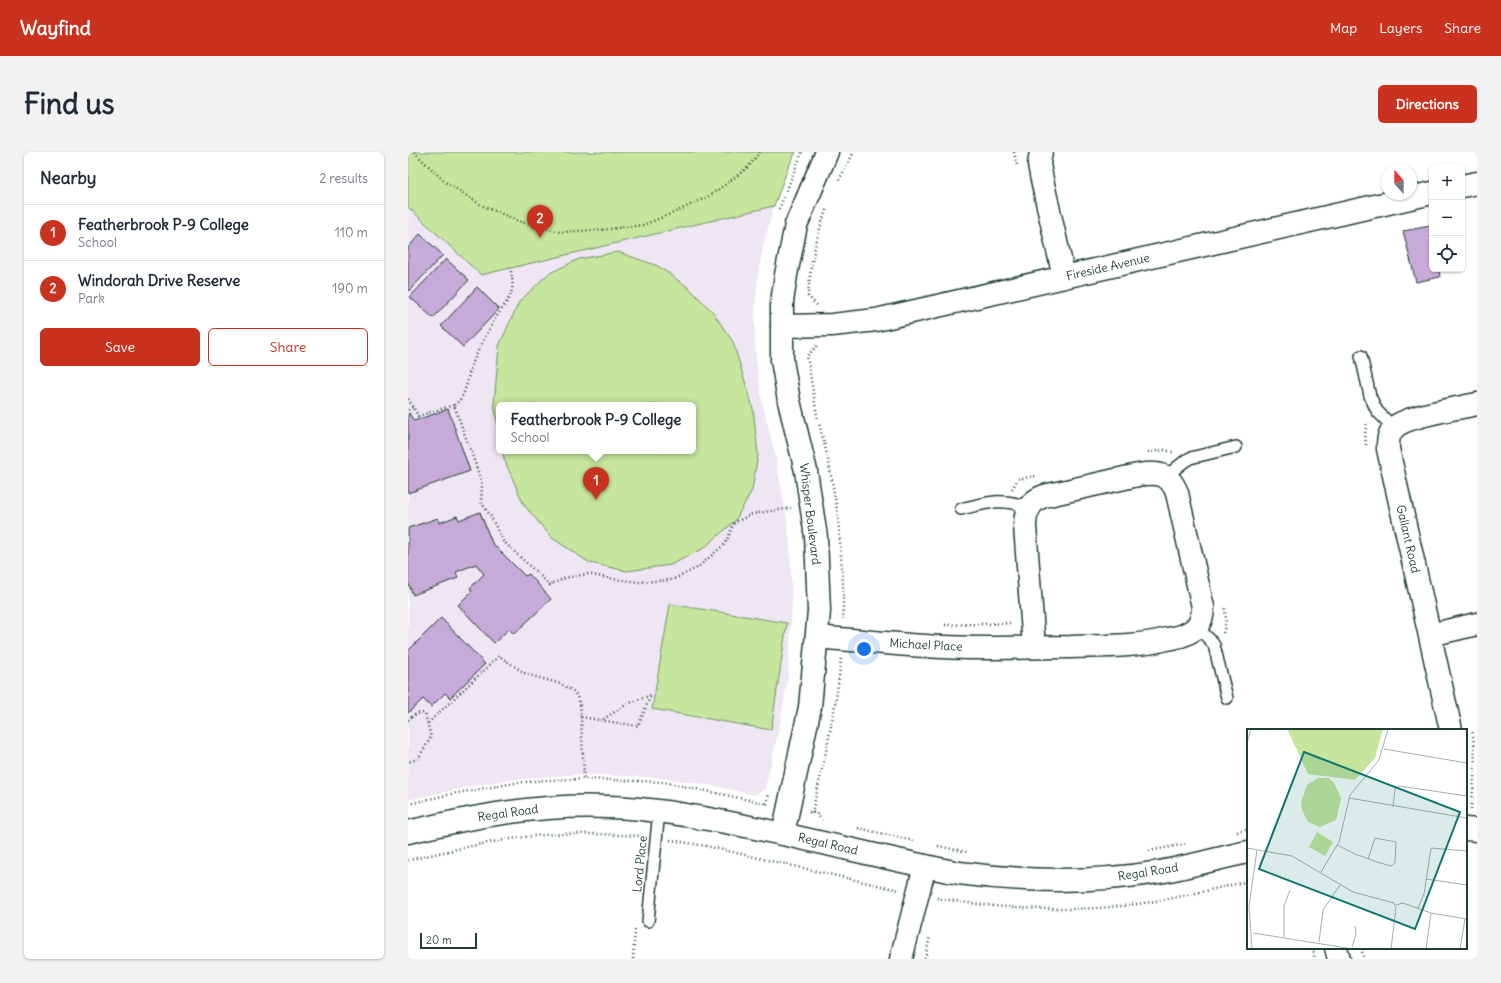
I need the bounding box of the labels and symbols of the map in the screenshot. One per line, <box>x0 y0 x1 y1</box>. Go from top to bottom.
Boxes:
north arrow <box>1381 164 1417 200</box>
pin: 2 <box>527 205 553 238</box>
street label: Fireside Avenue <box>1065 250 1151 283</box>
street label: Whisper Boulevard <box>797 462 824 566</box>
pin: 1 <box>583 467 609 500</box>
street label: Gallant Road <box>1393 503 1424 574</box>
street label: Michael Place <box>889 635 963 654</box>
your location <box>854 639 874 659</box>
inset map <box>1247 729 1467 949</box>
street label: Regal Road <box>477 801 539 824</box>
street label: Regal Road <box>797 829 860 858</box>
street label: Lord Place <box>629 835 650 893</box>
street label: Regal Road <box>1117 859 1179 884</box>
scale bar <box>420 931 477 950</box>

